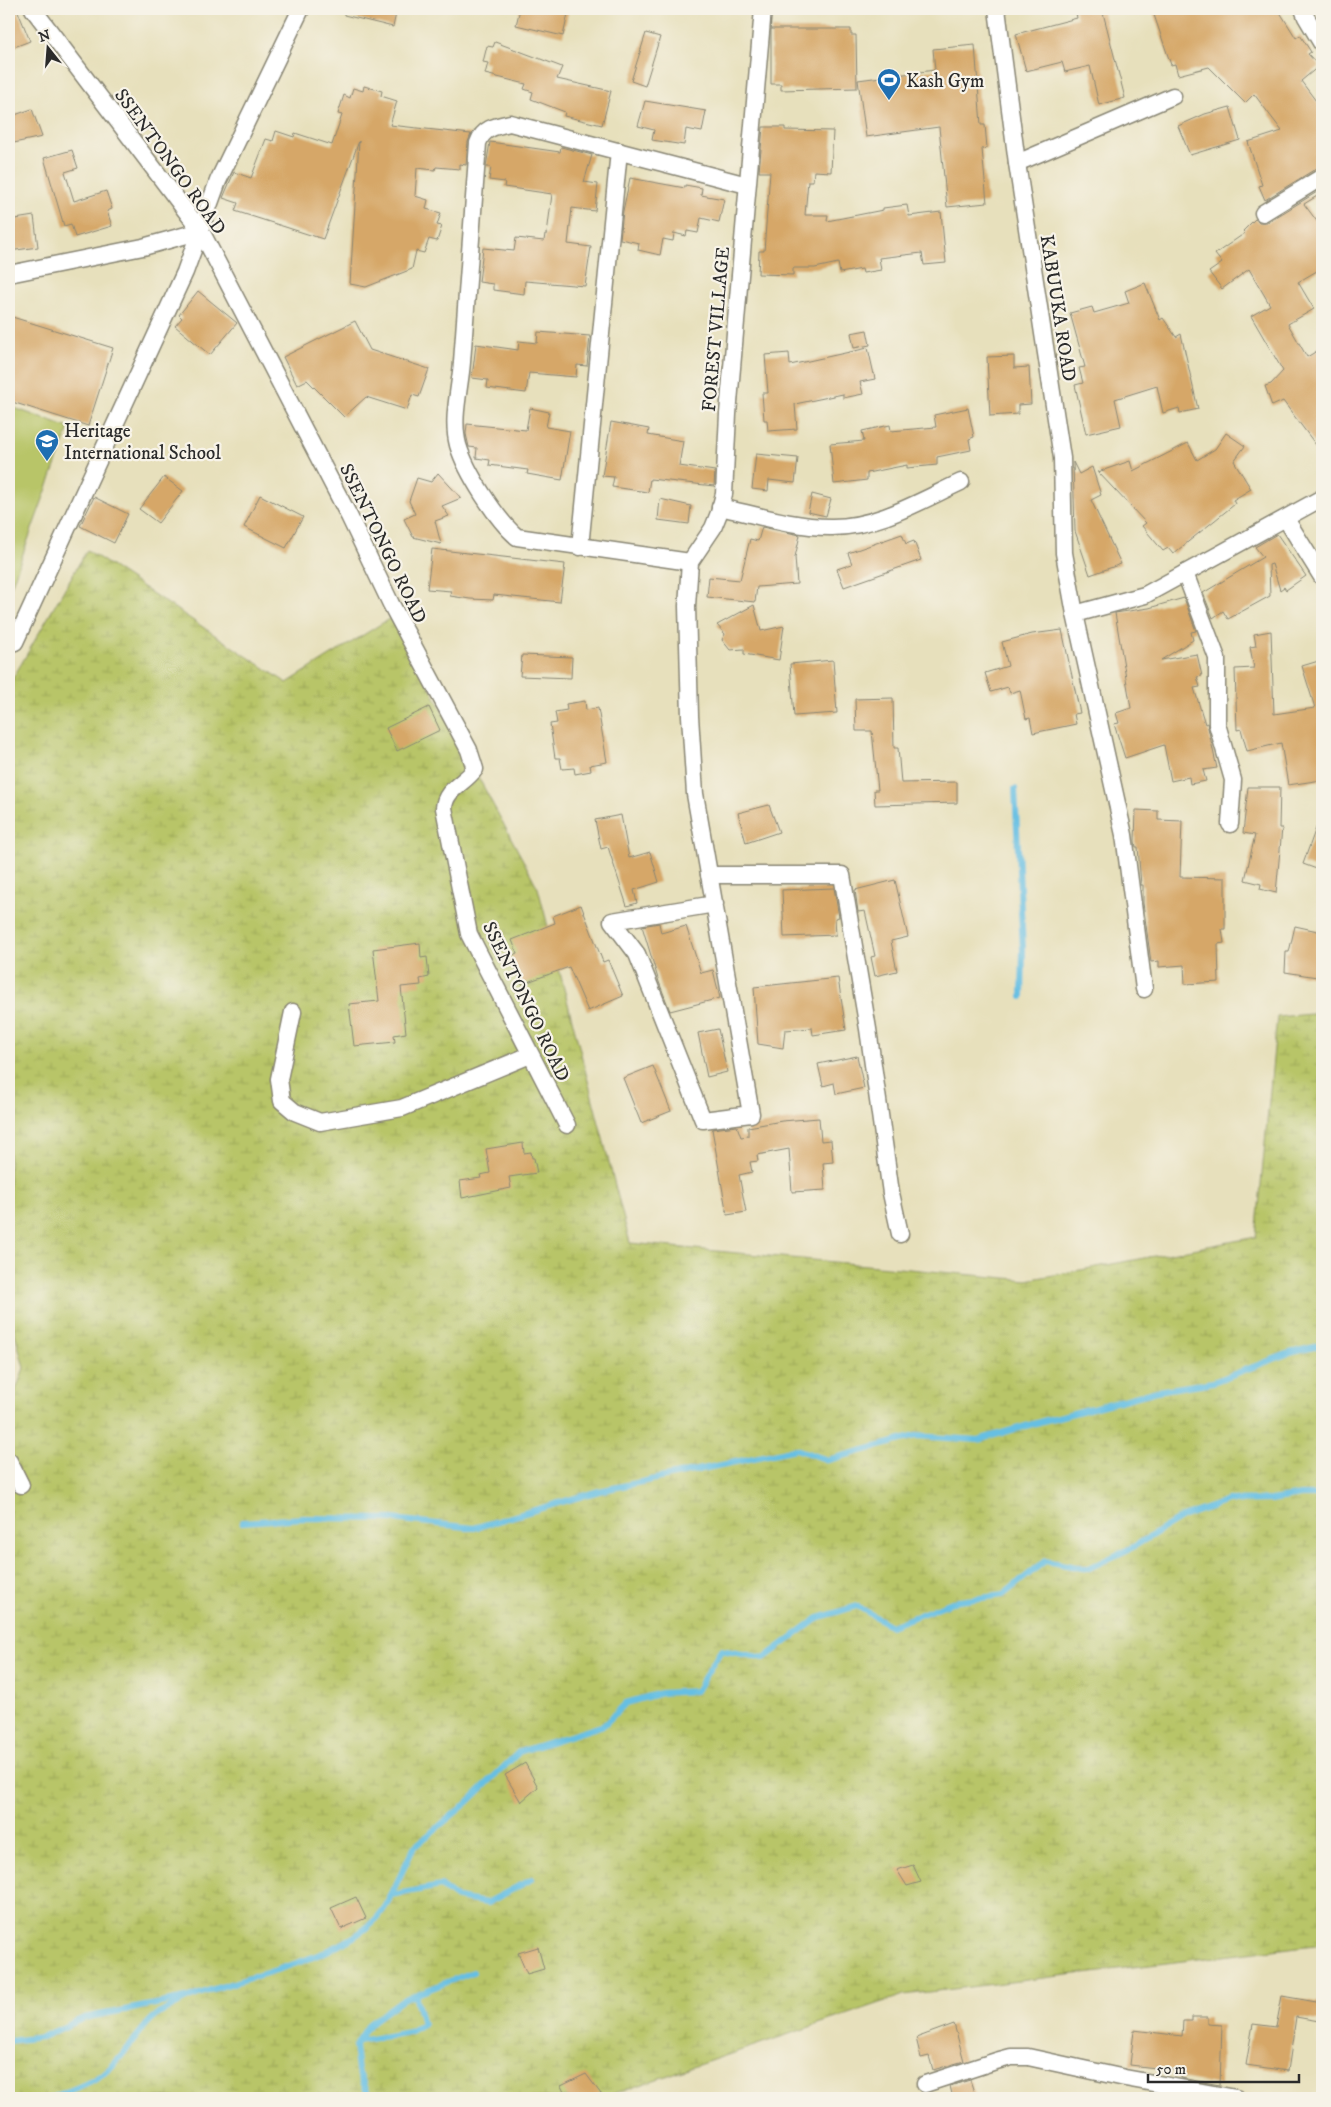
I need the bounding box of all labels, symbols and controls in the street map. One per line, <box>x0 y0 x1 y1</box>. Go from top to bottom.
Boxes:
north arrow <box>22 22 72 72</box>
text: N <box>36 26 53 47</box>
sports icon: Kash Gym <box>876 67 902 101</box>
place label: Kash Gym <box>906 70 984 93</box>
street label: SSENTONGO ROAD <box>109 84 230 239</box>
street label: KABUUKA ROAD <box>1035 233 1080 383</box>
street label: FOREST VILLAGE <box>698 246 735 413</box>
place label: Heritage International School <box>64 420 221 465</box>
school or university icon: Heritage International School <box>34 428 60 462</box>
street label: SSENTONGO ROAD <box>334 460 431 627</box>
street label: SSENTONGO ROAD <box>477 918 574 1085</box>
scale bar <box>1148 2052 1300 2084</box>
text: 50 m <box>1156 2060 1186 2079</box>

